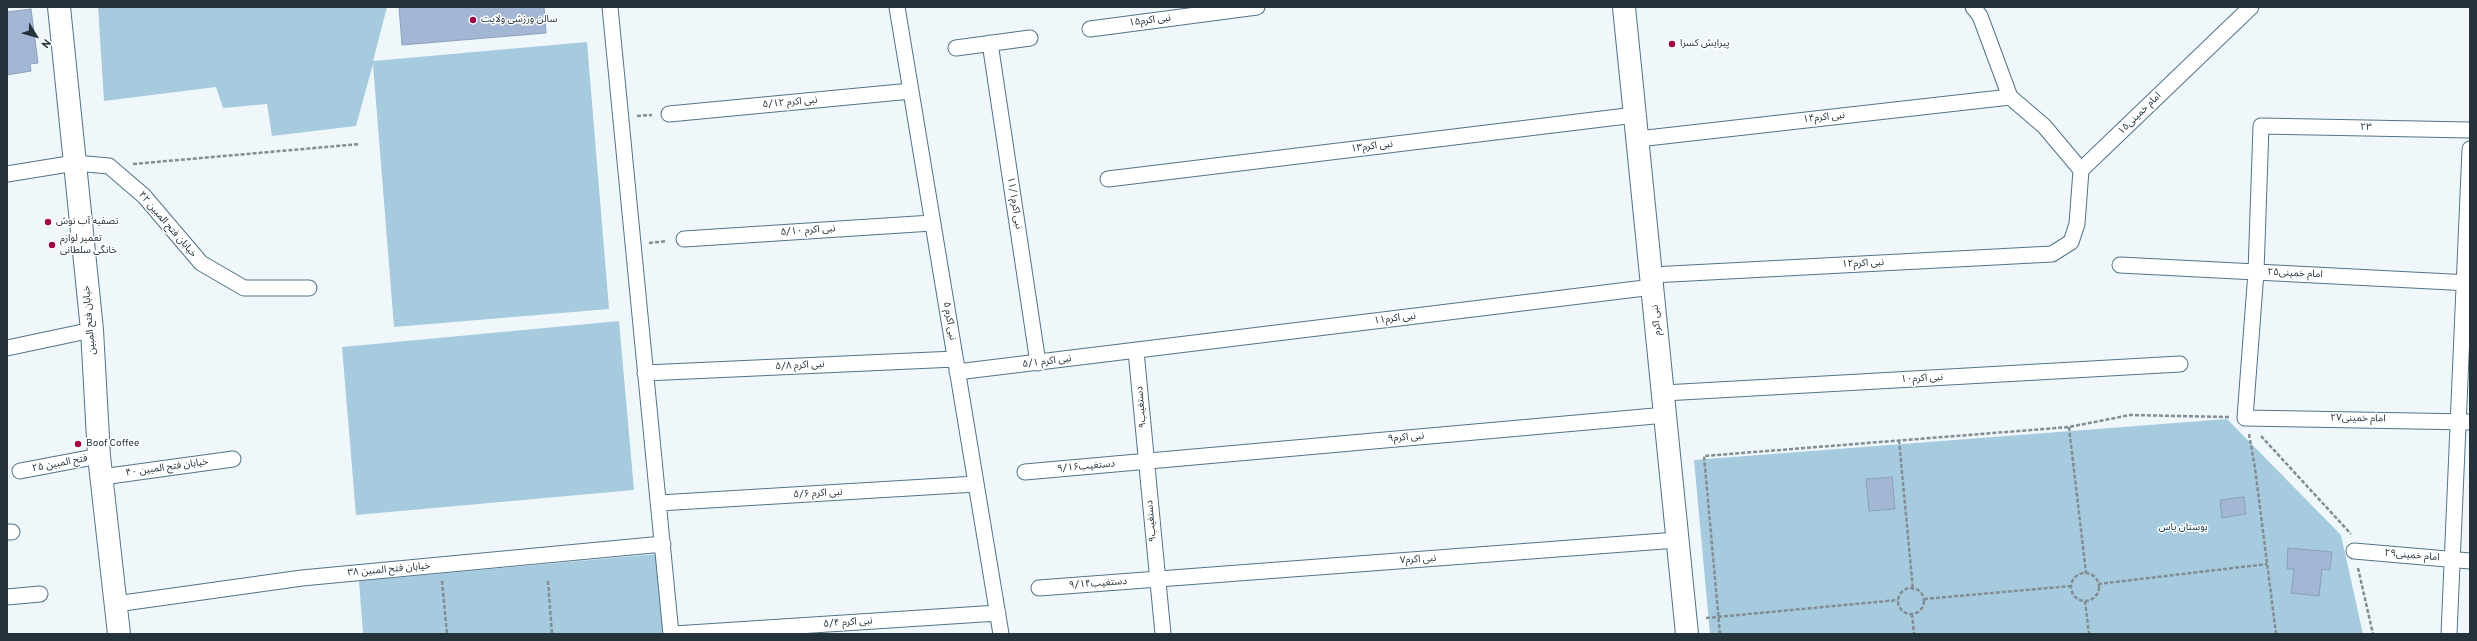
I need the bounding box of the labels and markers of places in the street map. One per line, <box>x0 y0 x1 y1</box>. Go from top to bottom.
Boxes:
place label: سالن ورزشی ولایت <box>481 14 557 26</box>
marker: سالن ورزشی ولایت <box>468 15 478 25</box>
place label: پیرایش کسرا <box>1680 38 1730 50</box>
marker: پیرایش کسرا <box>1667 39 1677 49</box>
place label: تصفیه آب نوش <box>56 216 118 228</box>
marker: تصفیه آب نوش <box>43 217 53 227</box>
place label: تعمیر لوازم خانگی سلطانی <box>60 233 117 256</box>
marker: تعمیر لوازم خانگی سلطانی <box>47 240 57 250</box>
place label: Boof Coffee <box>86 438 139 450</box>
marker: Boof Coffee <box>73 439 83 449</box>

